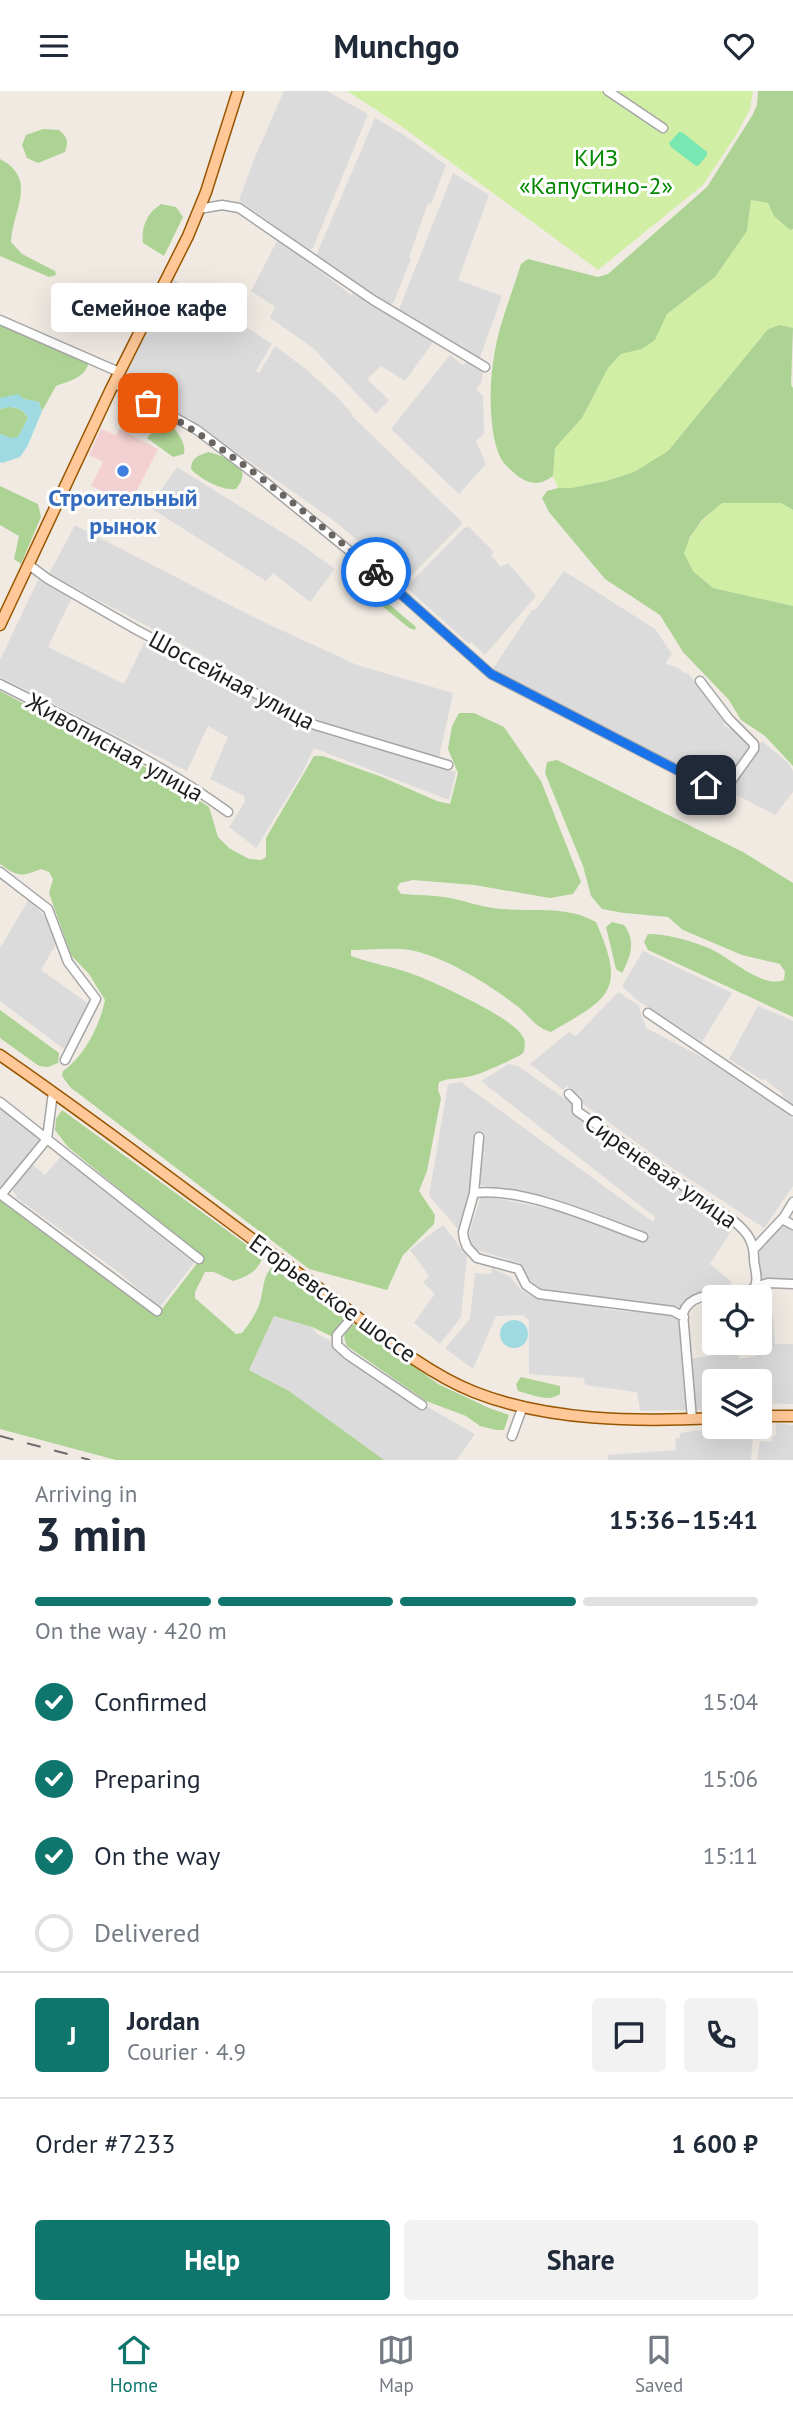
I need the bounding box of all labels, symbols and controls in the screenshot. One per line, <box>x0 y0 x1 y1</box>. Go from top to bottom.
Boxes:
text: Munchgo <box>334 25 459 67</box>
icon: menu <box>35 27 73 65</box>
icon: heart <box>720 27 758 65</box>
park label: КИЗ «Капустино-2» <box>519 142 673 201</box>
callout: Семейное кафе <box>50 284 246 333</box>
text: Семейное кафе <box>71 293 227 322</box>
pin <box>118 373 178 433</box>
icon: bag <box>129 384 167 422</box>
marker: Строительный рынок <box>115 463 131 479</box>
place label: Строительный рынок <box>48 482 198 541</box>
courier <box>341 537 411 607</box>
icon: bike <box>357 553 395 591</box>
street label: Шоссейная улица <box>144 623 320 737</box>
street label: Живописная улица <box>20 685 209 809</box>
pin <box>676 755 736 815</box>
icon: home <box>687 766 725 804</box>
street label: Сиреневая улица <box>578 1107 744 1235</box>
street label: Егорьевское шоссе <box>243 1227 423 1369</box>
map controls <box>702 1285 772 1439</box>
button: locate <box>702 1285 772 1355</box>
button: layers <box>702 1369 772 1439</box>
text: Arriving in <box>35 1479 137 1508</box>
text: 15:36–15:41 <box>609 1503 758 1536</box>
text: 3 min <box>35 1504 147 1564</box>
text: On the way · 420 m <box>35 1616 227 1645</box>
icon: check <box>35 1683 73 1721</box>
text: Confirmed <box>94 1685 207 1718</box>
text: 15:04 <box>703 1687 758 1716</box>
icon: check <box>35 1760 73 1798</box>
text: Preparing <box>94 1762 201 1795</box>
text: 15:06 <box>703 1764 758 1793</box>
icon: check <box>35 1837 73 1875</box>
text: On the way <box>94 1839 220 1872</box>
text: 15:11 <box>703 1841 758 1870</box>
text: Delivered <box>94 1916 200 1949</box>
button: chat <box>592 1998 666 2072</box>
button: phone <box>684 1998 758 2072</box>
text: Jordan <box>127 2004 200 2037</box>
text: J <box>68 2019 76 2052</box>
text: Courier · 4.9 <box>127 2037 246 2066</box>
text: Order #7233 <box>35 2127 175 2160</box>
text: 1 600 ₽ <box>671 2127 758 2160</box>
button: Help <box>35 2220 390 2300</box>
button: Share <box>404 2220 758 2300</box>
tab: Home <box>110 2331 158 2397</box>
tab: Map <box>377 2331 415 2397</box>
tab: Saved <box>635 2331 683 2397</box>

